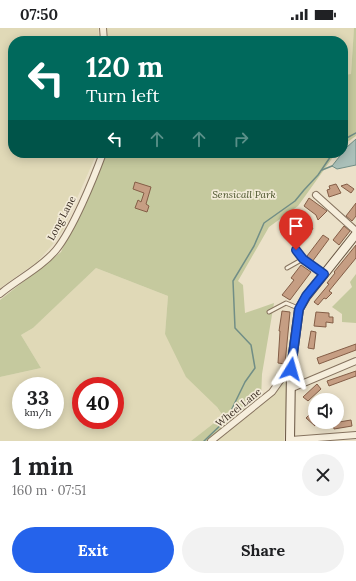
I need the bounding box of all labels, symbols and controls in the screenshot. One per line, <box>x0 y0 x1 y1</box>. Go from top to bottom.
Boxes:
text: 07:50 <box>20 5 58 24</box>
text: 120 m <box>86 49 163 85</box>
icon: left <box>20 52 72 104</box>
text: Turn left <box>86 84 159 107</box>
icon: left <box>104 128 126 150</box>
icon: ahead <box>146 128 168 150</box>
icon: ahead <box>188 128 210 150</box>
icon: right <box>230 128 252 150</box>
park label: Sensicall Park <box>212 188 276 201</box>
street label: Long Lane <box>44 193 79 243</box>
pin <box>279 209 313 250</box>
icon: arrive <box>285 215 307 237</box>
position arrow <box>270 348 312 390</box>
speed limit sign: 40 <box>72 377 124 429</box>
text: 33 <box>27 385 49 410</box>
street label: Wheel Lane <box>213 385 264 430</box>
map controls <box>308 393 344 429</box>
button: sound <box>308 393 344 429</box>
text: km/h <box>24 406 52 419</box>
text: 1 min <box>12 451 73 482</box>
button: close <box>302 454 344 496</box>
text: 160 m · 07:51 <box>12 482 86 499</box>
button: Exit <box>12 527 174 573</box>
button: Share <box>182 527 344 573</box>

